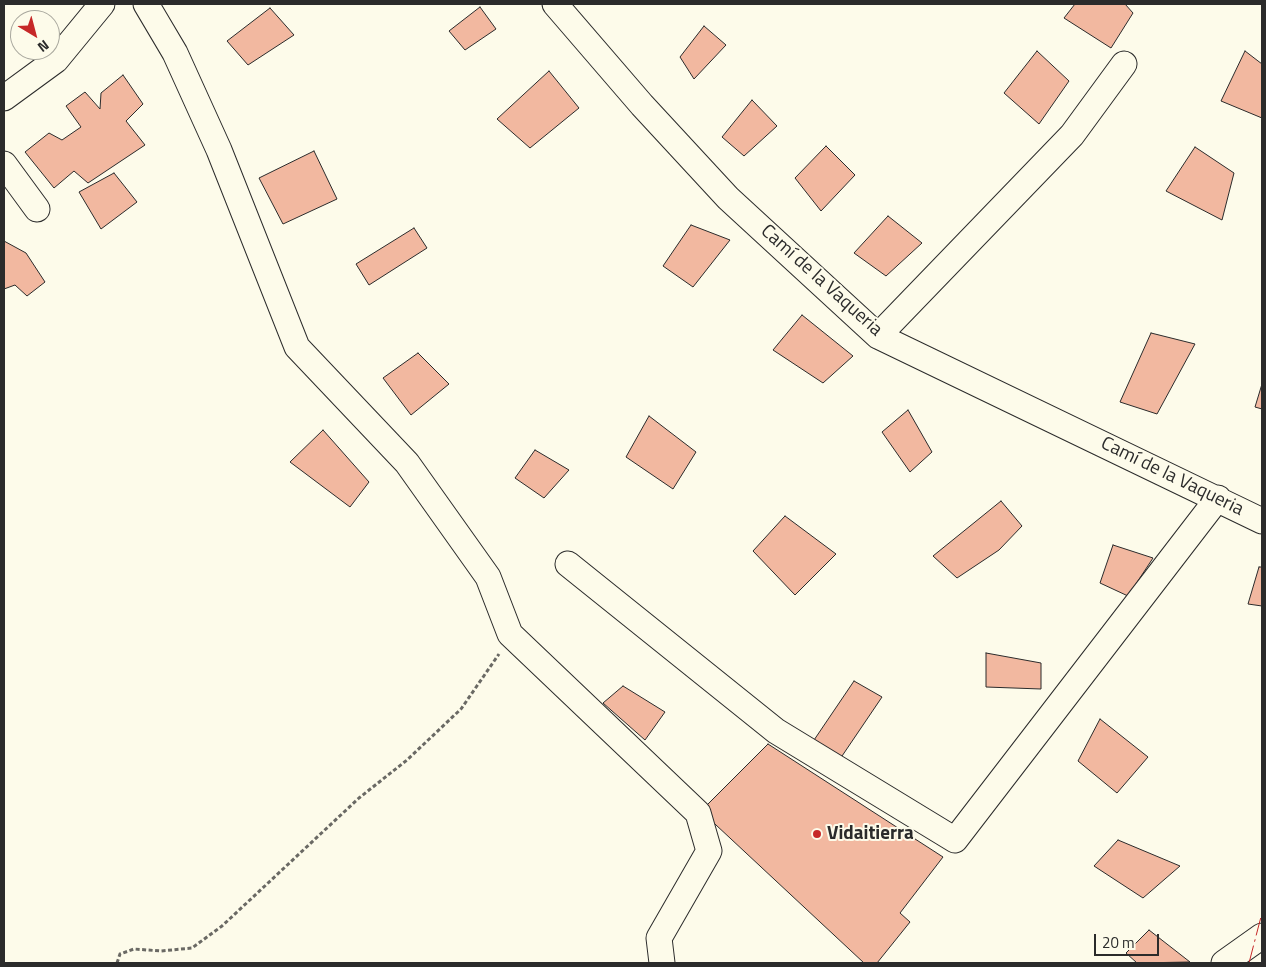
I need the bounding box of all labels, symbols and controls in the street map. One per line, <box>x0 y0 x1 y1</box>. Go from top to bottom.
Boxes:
north arrow <box>10 10 60 60</box>
text: N <box>34 35 54 58</box>
street label: Camí de la Vaqueria <box>755 220 887 342</box>
street label: Camí de la Vaqueria <box>1097 433 1247 521</box>
place label: Vidaitierra <box>827 823 914 845</box>
marker: Vidaitierra <box>811 828 823 840</box>
scale bar <box>1096 924 1161 956</box>
text: 20 m <box>1102 931 1135 954</box>

